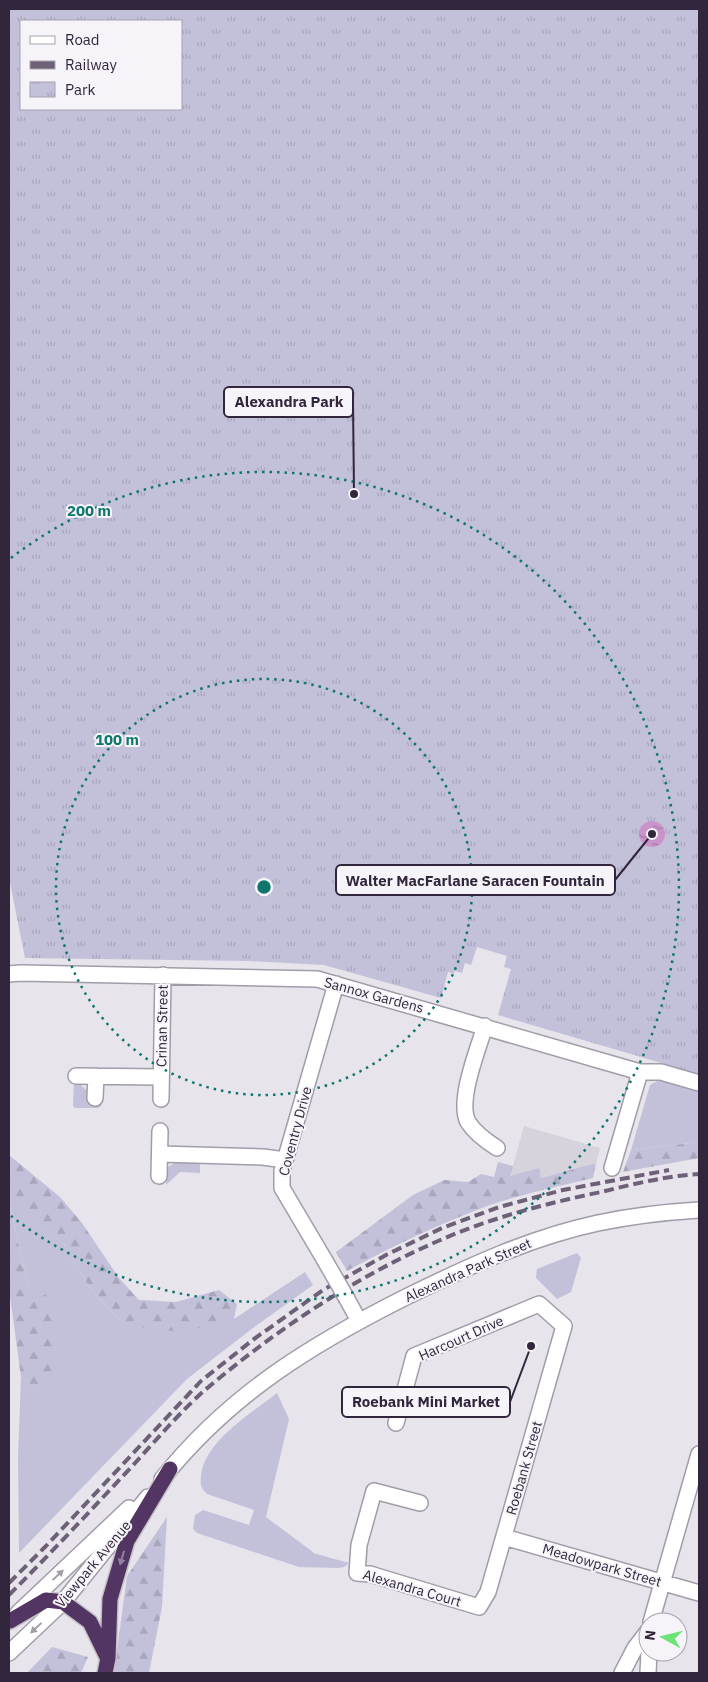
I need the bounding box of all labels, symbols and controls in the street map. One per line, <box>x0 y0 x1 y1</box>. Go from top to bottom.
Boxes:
legend <box>20 20 182 110</box>
text: Road <box>65 30 100 49</box>
text: Railway <box>65 55 118 74</box>
text: Park <box>65 80 95 99</box>
callout: Alexandra Park <box>224 387 353 417</box>
text: Alexandra Park <box>235 392 344 411</box>
text: 200 m <box>67 501 111 520</box>
text: 100 m <box>95 730 139 749</box>
callout: Walter MacFarlane Saracen Fountain <box>336 865 615 895</box>
text: Walter MacFarlane Saracen Fountain <box>345 871 605 890</box>
centre of rings <box>255 878 273 896</box>
street label: Sannox Gardens <box>322 973 426 1017</box>
street label: Crinan Street <box>152 985 172 1067</box>
street label: Coventry Drive <box>274 1084 316 1178</box>
street label: Alexandra Park Street <box>402 1234 534 1306</box>
street label: Harcourt Drive <box>416 1311 507 1365</box>
callout: Roebank Mini Market <box>342 1387 510 1417</box>
text: Roebank Mini Market <box>352 1392 500 1411</box>
street label: Roebank Street <box>502 1419 546 1517</box>
street label: Viewpark Avenue <box>51 1516 135 1611</box>
street label: Meadowpark Street <box>540 1539 664 1591</box>
one-way arrow <box>118 1550 126 1565</box>
street label: Alexandra Court <box>361 1565 463 1611</box>
one-way arrow <box>51 1569 63 1581</box>
north arrow <box>638 1612 688 1662</box>
one-way arrow <box>30 1622 42 1634</box>
text: N <box>641 1629 660 1641</box>

